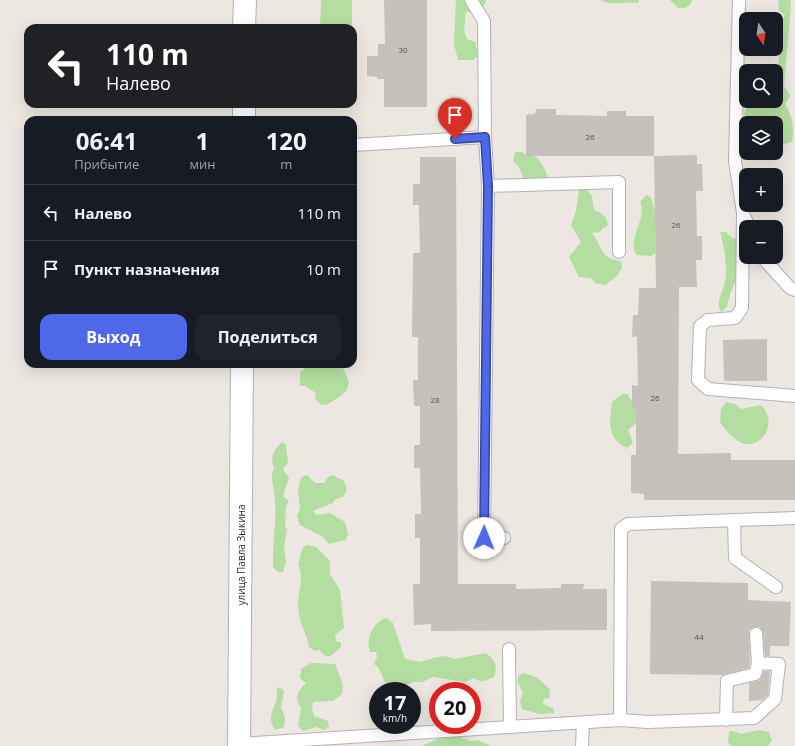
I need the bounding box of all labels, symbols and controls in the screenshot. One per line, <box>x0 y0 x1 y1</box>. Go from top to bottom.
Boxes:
north arrow <box>739 12 783 56</box>
map controls <box>739 12 783 264</box>
text: 110 m <box>106 35 189 73</box>
icon: left <box>40 40 92 92</box>
house number: 30 <box>398 44 408 55</box>
button: search <box>739 64 783 108</box>
text: Налево <box>106 71 171 95</box>
pin <box>438 98 472 139</box>
icon: arrive <box>444 104 466 126</box>
button: layers <box>739 116 783 160</box>
text: 06:41 <box>76 124 138 157</box>
text: 1 <box>196 124 209 157</box>
text: 120 <box>266 124 307 157</box>
house number: 26 <box>585 131 595 142</box>
text: Прибытие <box>74 155 139 173</box>
text: мин <box>189 155 215 173</box>
text: m <box>280 155 292 173</box>
button: + <box>739 168 783 212</box>
icon: left <box>40 202 62 224</box>
text: Налево <box>74 203 132 223</box>
text: 110 m <box>297 203 341 223</box>
house number: 26 <box>671 219 681 230</box>
button: − <box>739 220 783 264</box>
icon: arrive <box>40 258 62 280</box>
text: Пункт назначения <box>74 259 220 279</box>
text: 10 m <box>306 259 341 279</box>
button: Выход <box>40 314 187 360</box>
button: Поделиться <box>195 314 341 360</box>
house number: 26 <box>650 392 660 403</box>
house number: 28 <box>430 394 440 405</box>
street label: улица Павла Зыкина <box>234 505 248 605</box>
position arrow <box>463 517 505 559</box>
house number: 44 <box>694 631 704 642</box>
speed limit sign: 20 <box>429 682 481 734</box>
text: 17 <box>384 689 406 716</box>
text: km/h <box>383 711 407 725</box>

